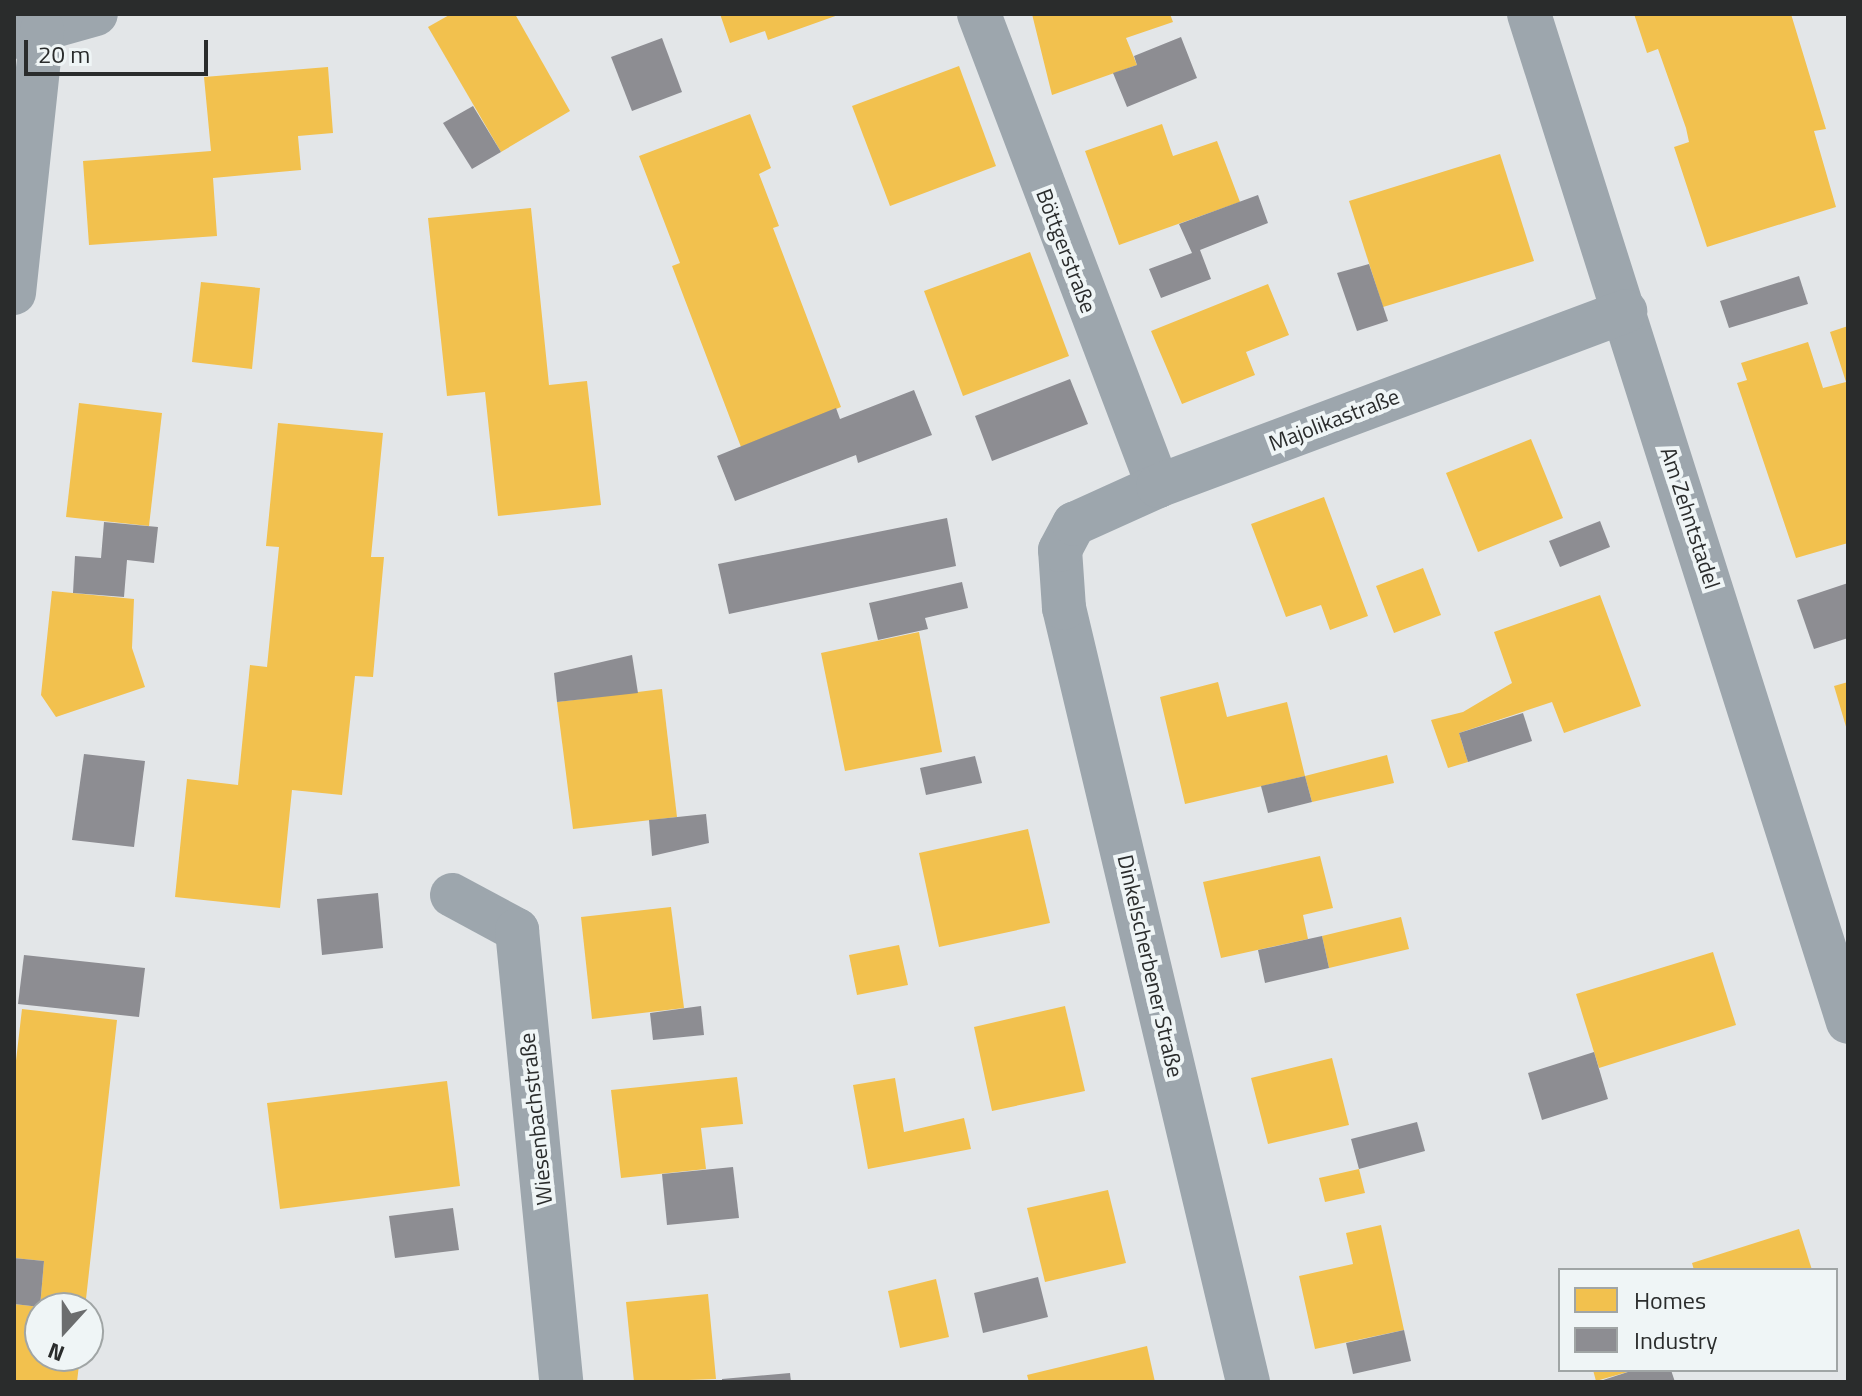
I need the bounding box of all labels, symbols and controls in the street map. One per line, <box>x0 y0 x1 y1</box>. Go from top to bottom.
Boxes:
scale bar <box>28 24 212 74</box>
text: 20 m <box>38 36 90 72</box>
street label: Böttgerstraße <box>1030 185 1102 317</box>
street label: Majolikastraße <box>1265 383 1403 457</box>
street label: Am Zehntstadel <box>1655 444 1725 592</box>
street label: Dinkelscherbener Straße <box>1112 852 1188 1080</box>
street label: Wiesenbachstraße <box>514 1032 558 1206</box>
legend <box>1558 1268 1838 1372</box>
text: Homes <box>1634 1282 1706 1318</box>
north arrow <box>24 1292 104 1372</box>
text: Industry <box>1634 1322 1718 1358</box>
text: N <box>43 1334 69 1371</box>

